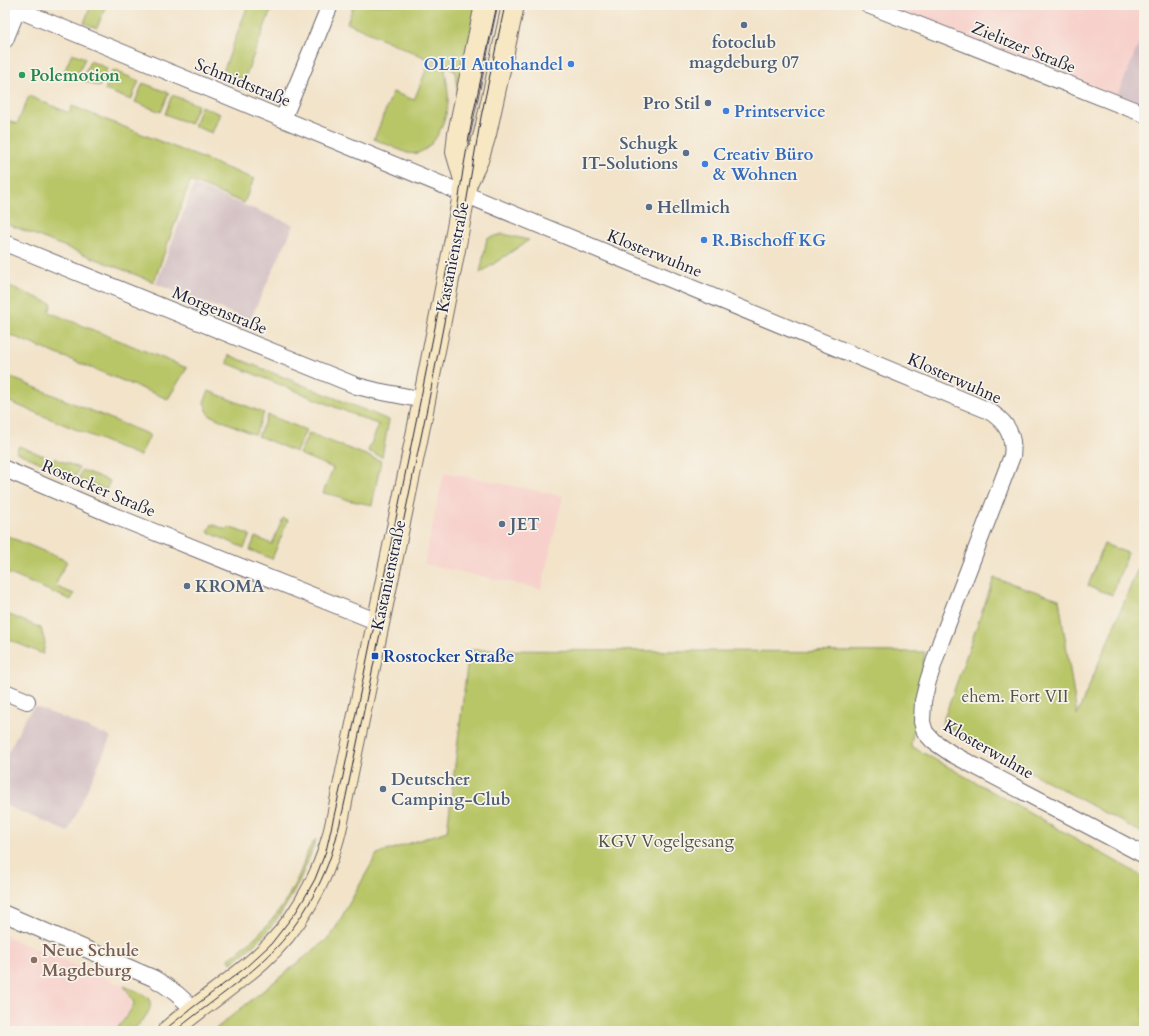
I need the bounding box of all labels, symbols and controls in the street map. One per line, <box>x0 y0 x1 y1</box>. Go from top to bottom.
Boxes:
street label: Zielitzer Straße <box>968 16 1079 79</box>
marker: fotoclub magdeburg 07 <box>739 20 749 30</box>
place label: fotoclub magdeburg 07 <box>689 31 799 74</box>
street label: Schmidtstraße <box>191 53 294 112</box>
place label: OLLI Autohandel <box>423 53 563 76</box>
marker: OLLI Autohandel <box>566 59 576 69</box>
place label: Polemotion <box>30 64 120 87</box>
marker: Polemotion <box>17 70 27 80</box>
place label: Pro Stil <box>643 92 700 115</box>
marker: Pro Stil <box>703 98 713 108</box>
place label: Printservice <box>734 100 826 123</box>
marker: Printservice <box>721 106 731 116</box>
place label: Schugk IT-Solutions <box>581 132 678 175</box>
place label: Creativ Büro & Wohnen <box>713 143 813 186</box>
marker: Schugk IT-Solutions <box>681 148 691 158</box>
marker: Creativ Büro & Wohnen <box>700 159 710 169</box>
place label: Hellmich <box>657 196 731 219</box>
street label: Kastanienstraße <box>430 200 475 315</box>
marker: Hellmich <box>644 202 654 212</box>
street label: Klosterwuhne <box>604 224 706 283</box>
place label: R.Bischoff KG <box>712 229 826 252</box>
marker: R.Bischoff KG <box>699 235 709 245</box>
street label: Morgenstraße <box>169 281 271 340</box>
street label: Klosterwuhne <box>904 347 1006 409</box>
street label: Rostocker Straße <box>38 454 159 523</box>
place label: JET <box>507 513 540 536</box>
street label: Kastanienstraße <box>366 518 411 633</box>
marker: JET <box>497 519 507 529</box>
place label: KROMA <box>195 575 265 598</box>
marker: KROMA <box>182 581 192 591</box>
place label: Rostocker Straße <box>383 645 514 668</box>
marker: Rostocker Straße <box>370 651 380 661</box>
park label: ehem. Fort VII <box>961 685 1069 708</box>
street label: Klosterwuhne <box>939 714 1038 785</box>
place label: Deutscher Camping-Club <box>391 768 510 811</box>
marker: Deutscher Camping-Club <box>378 784 388 794</box>
park label: KGV Vogelgesang <box>598 830 734 853</box>
place label: Neue Schule Magdeburg <box>42 939 139 982</box>
marker: Neue Schule Magdeburg <box>29 955 39 965</box>

